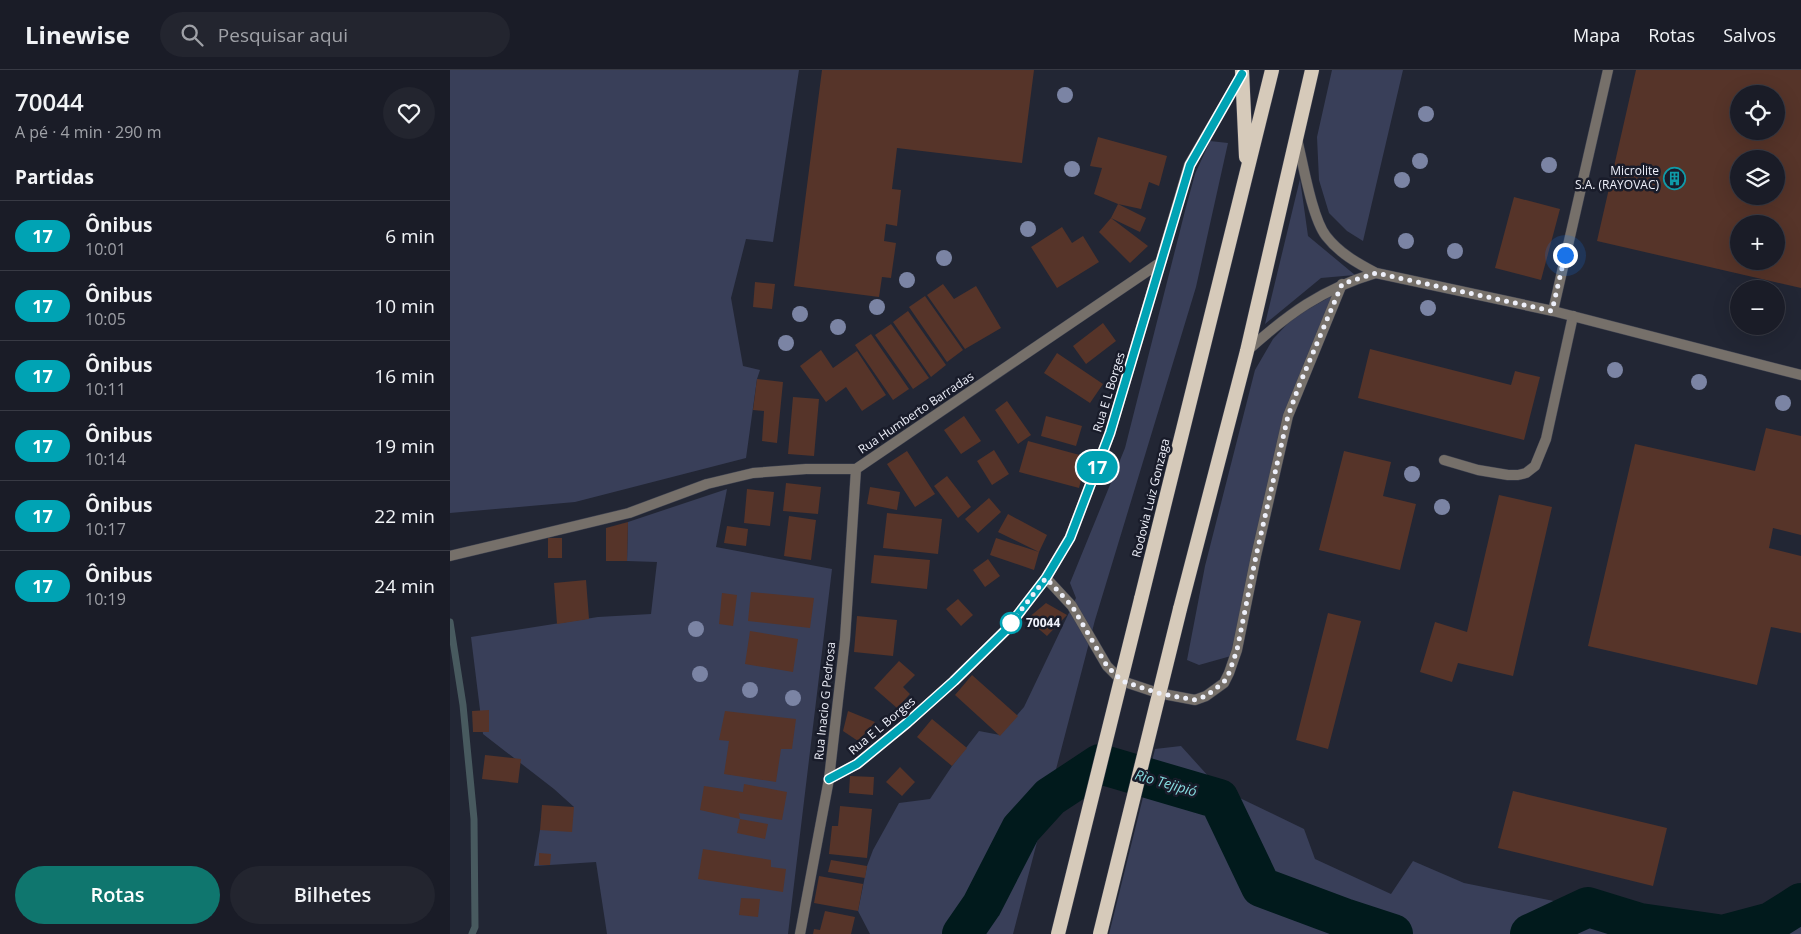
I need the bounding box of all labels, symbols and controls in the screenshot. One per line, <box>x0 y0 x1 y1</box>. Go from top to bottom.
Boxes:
search box <box>160 12 510 57</box>
text: Linewise <box>25 18 130 51</box>
icon: search <box>178 21 206 49</box>
text: Pesquisar aqui <box>218 22 348 48</box>
text: Mapa <box>1573 23 1620 47</box>
text: Rotas <box>1648 23 1695 47</box>
text: Salvos <box>1723 23 1776 47</box>
text: 70044 <box>15 85 84 118</box>
map controls <box>1730 85 1785 335</box>
button: locate <box>1730 85 1785 140</box>
button: heart <box>383 87 435 139</box>
text: A pé · 4 min · 290 m <box>15 121 161 143</box>
button: layers <box>1730 150 1785 205</box>
place label: Microlite S.A. (RAYOVAC) <box>1575 162 1659 193</box>
text: Partidas <box>15 164 94 190</box>
building icon: Microlite S.A. (RAYOVAC) <box>1663 166 1687 190</box>
text: Ônibus <box>85 212 152 238</box>
button: + <box>1730 215 1785 270</box>
text: 6 min <box>385 223 435 249</box>
text: 17 <box>32 224 53 248</box>
text: 10:01 <box>85 238 126 260</box>
your location <box>1553 243 1578 268</box>
button: − <box>1730 280 1785 335</box>
text: Ônibus <box>85 282 152 308</box>
text: 10 min <box>374 293 435 319</box>
text: 17 <box>32 294 53 318</box>
text: 10:05 <box>85 308 126 330</box>
street label: Rua E L Borges <box>1088 350 1129 434</box>
text: Ônibus <box>85 352 152 378</box>
text: 16 min <box>374 363 435 389</box>
text: 17 <box>32 364 53 388</box>
street label: Rua Humberto Barradas <box>855 367 977 458</box>
text: 10:11 <box>85 378 126 400</box>
text: Ônibus <box>85 422 152 448</box>
text: 19 min <box>374 433 435 459</box>
text: 17 <box>32 434 53 458</box>
street label: Rodovia Luiz Gonzaga <box>1127 437 1174 559</box>
text: 10:14 <box>85 448 126 470</box>
line badge: 17 <box>1074 451 1120 483</box>
text: 17 <box>1087 455 1107 479</box>
text: Ônibus <box>85 492 152 518</box>
text: 22 min <box>374 503 435 529</box>
text: 17 <box>32 504 53 528</box>
text: 10:17 <box>85 518 126 540</box>
text: Ônibus <box>85 562 152 588</box>
text: 24 min <box>374 573 435 599</box>
text: 17 <box>32 574 53 598</box>
text: 10:19 <box>85 588 126 610</box>
marker: 70044 <box>1000 612 1022 634</box>
place label: 70044 <box>1026 614 1060 631</box>
street label: Rua Inacio G Pedrosa <box>810 641 839 761</box>
street label: Rua E L Borges <box>845 692 919 759</box>
water label: Rio Tejipió <box>1133 765 1199 800</box>
button: Rotas <box>15 866 220 924</box>
button: Bilhetes <box>230 866 435 924</box>

